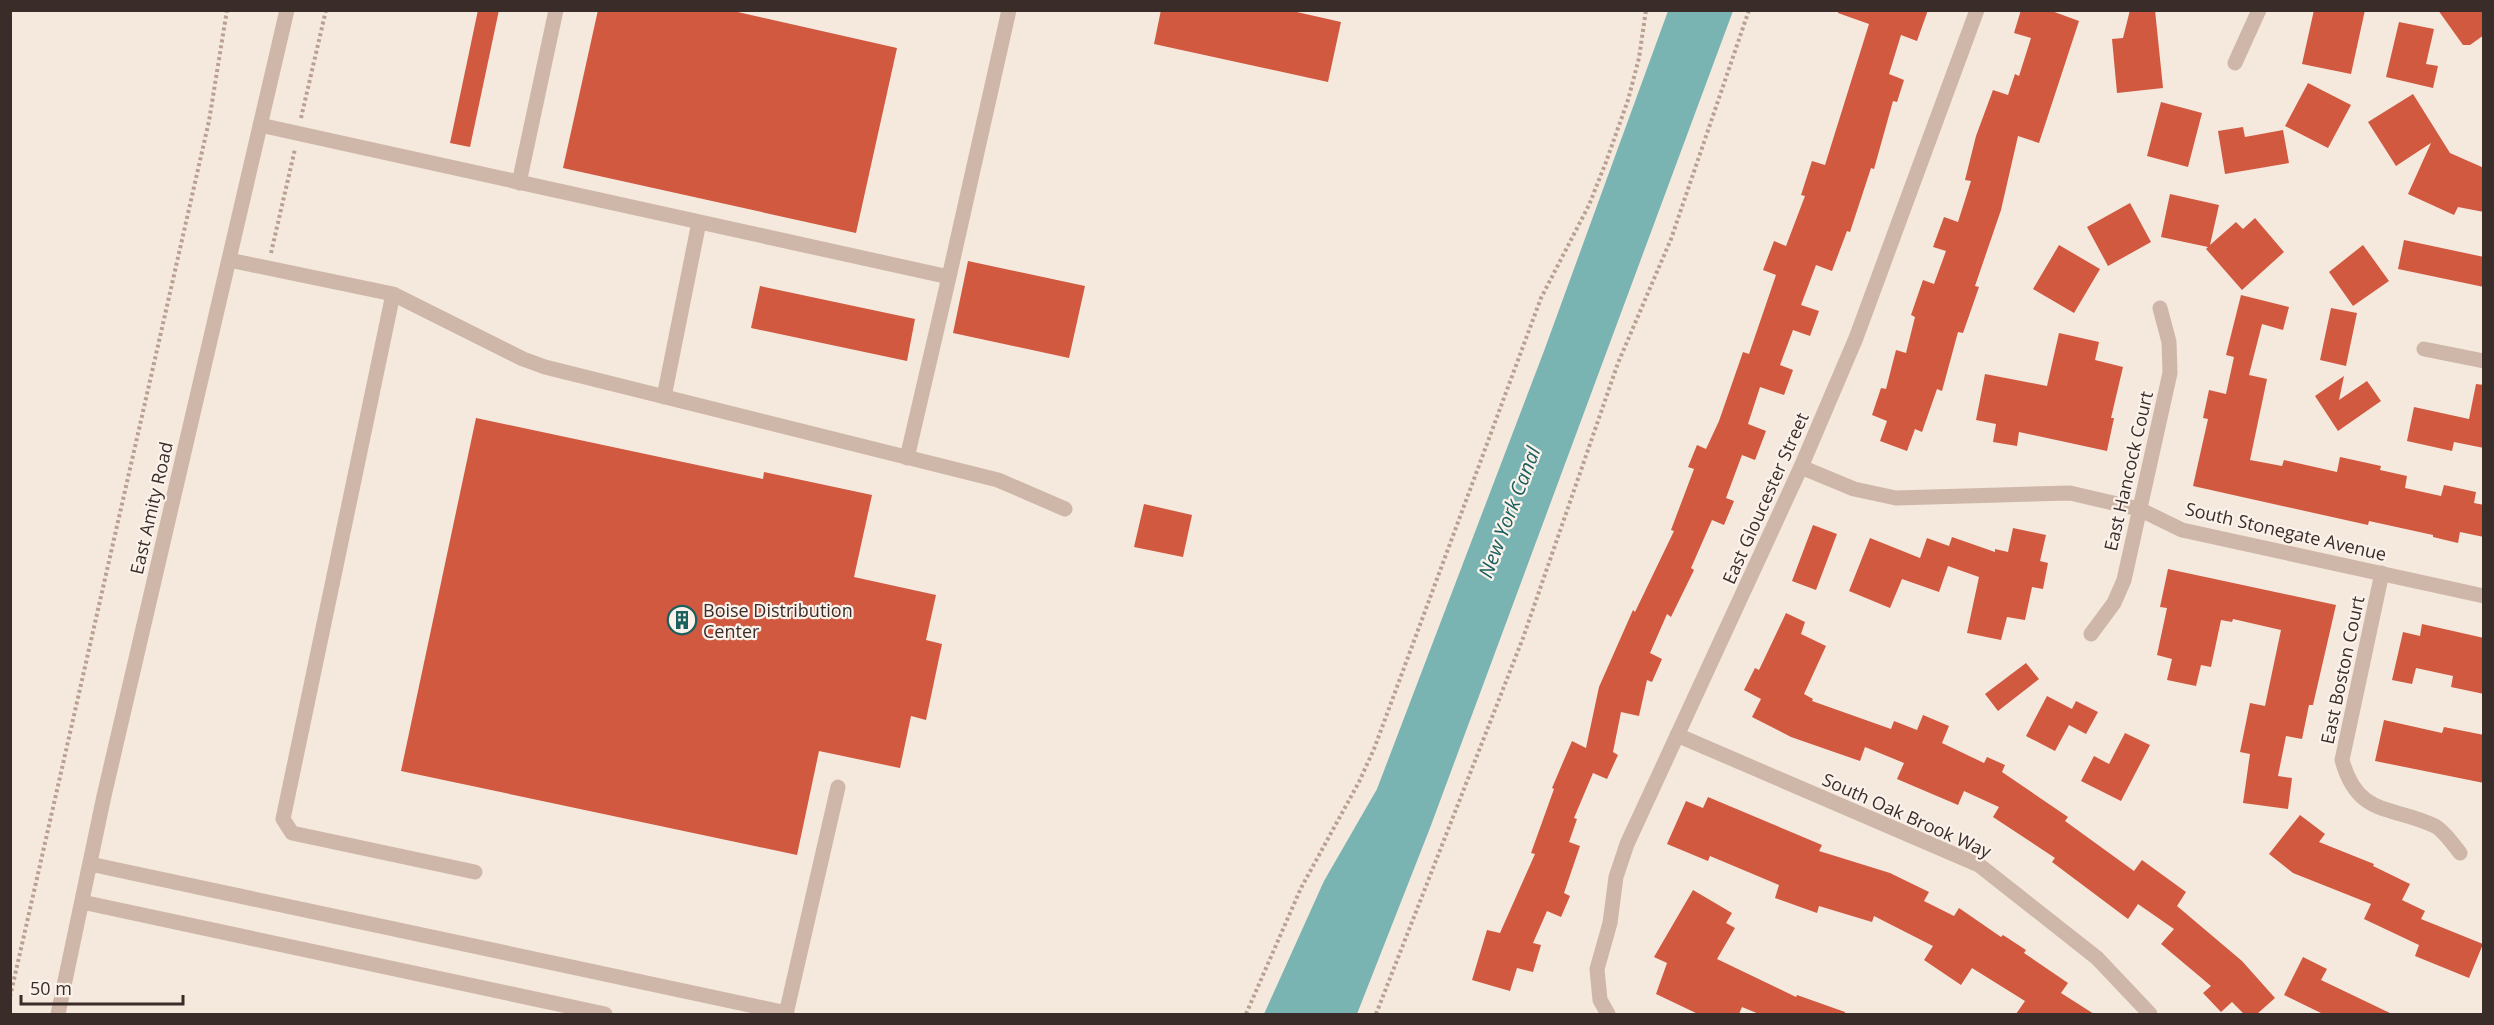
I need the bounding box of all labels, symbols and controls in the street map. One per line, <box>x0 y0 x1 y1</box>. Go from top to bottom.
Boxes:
street label: East Hancock Court <box>2098 389 2158 553</box>
street label: East Gloucester Street <box>1716 408 1814 588</box>
street label: East Amity Road <box>124 439 178 577</box>
water label: New York Canal <box>1472 442 1547 582</box>
street label: South Stonegate Avenue <box>2183 496 2389 566</box>
street label: East Boston Court <box>2315 594 2369 746</box>
place label: Boise Distribution Center <box>703 598 853 643</box>
building icon: Boise Distribution Center <box>666 604 698 636</box>
street label: South Oak Brook Way <box>1819 767 1996 863</box>
scale bar <box>21 968 183 1006</box>
text: 50 m <box>30 976 72 1000</box>

